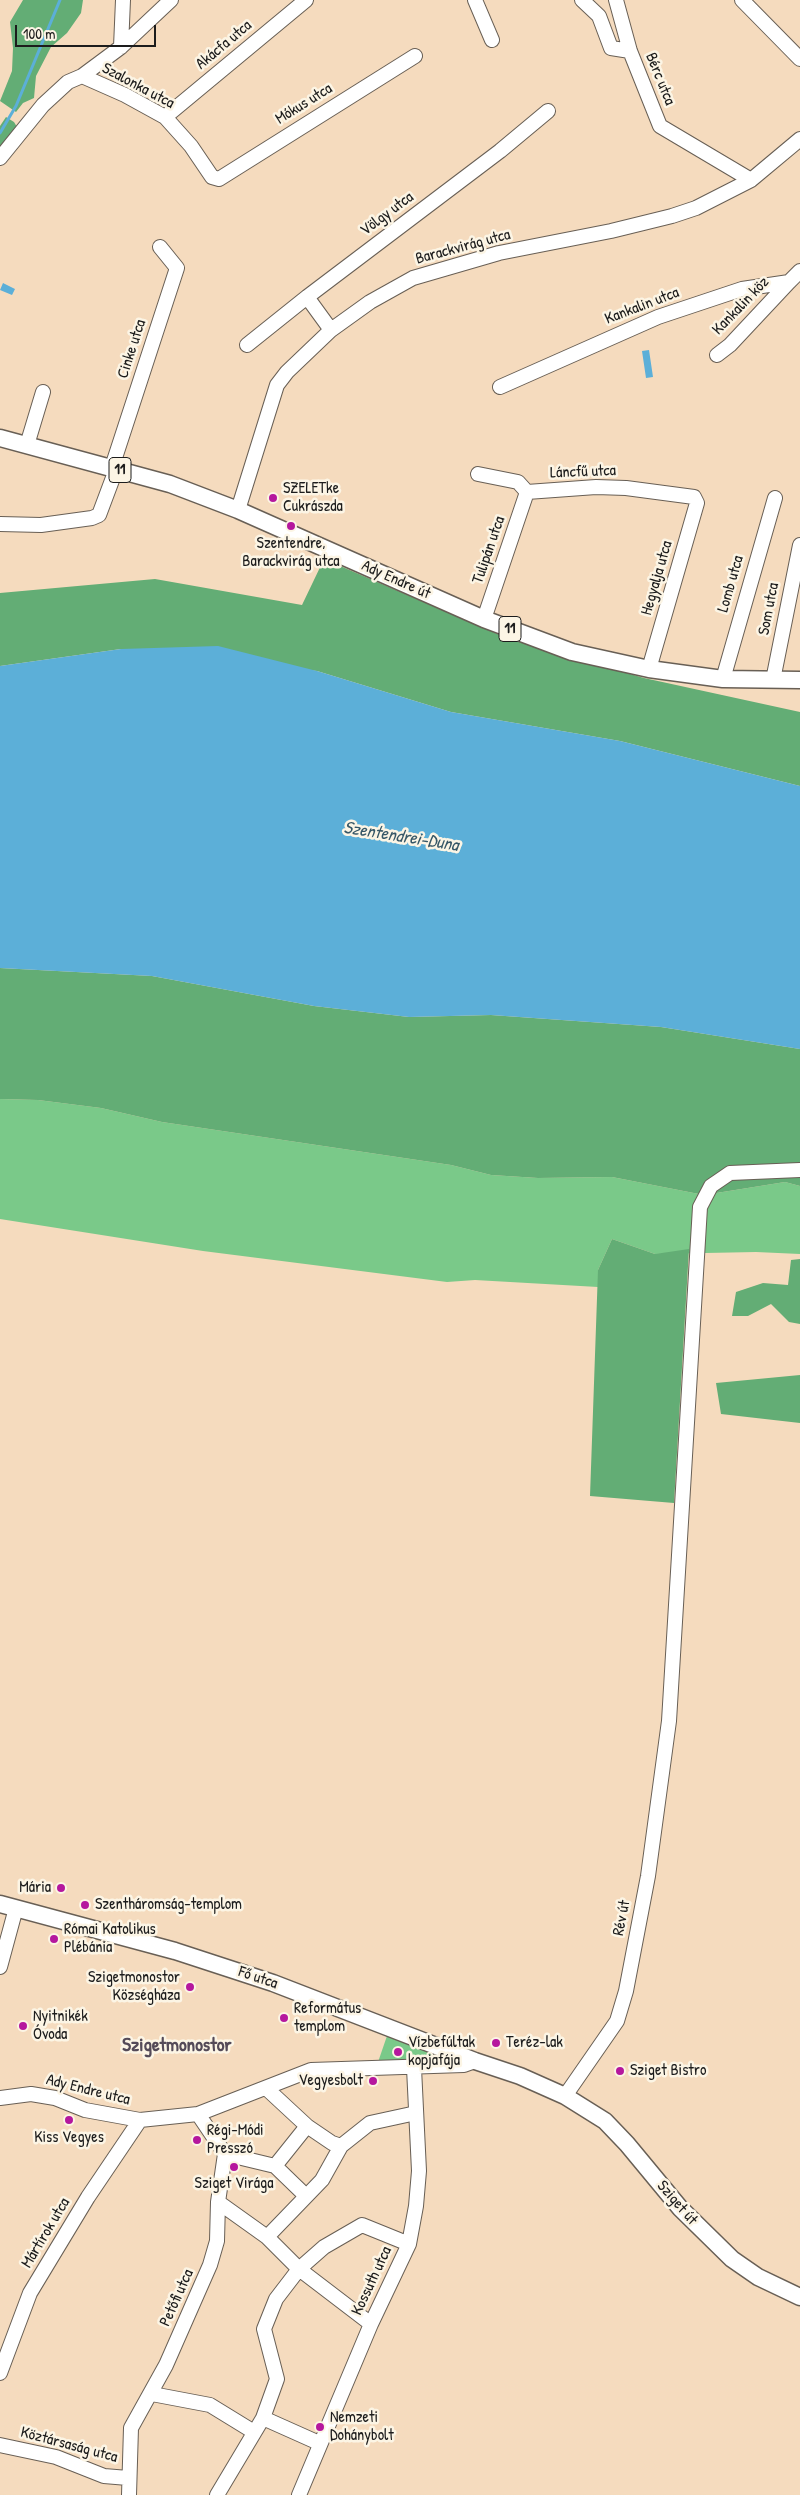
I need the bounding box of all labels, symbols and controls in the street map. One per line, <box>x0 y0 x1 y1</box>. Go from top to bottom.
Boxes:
scale bar <box>18 15 159 47</box>
street label: Akácfa utca <box>192 16 256 74</box>
text: 100 m <box>23 23 56 44</box>
street label: Bérc utca <box>641 50 679 108</box>
street label: Szalonka utca <box>98 59 178 113</box>
street label: Mókus utca <box>272 79 336 129</box>
street label: Völgy utca <box>357 188 417 240</box>
street label: Barackvirág utca <box>414 225 512 269</box>
street label: Kankalin köz <box>709 273 773 339</box>
street label: Kankalin utca <box>602 283 682 329</box>
street label: Cinke utca <box>113 317 151 381</box>
road number: 11 <box>109 458 131 482</box>
street label: Láncfű utca <box>550 461 616 483</box>
place label: SZELETke Cukrászda <box>283 479 343 517</box>
marker: SZELETke Cukrászda <box>267 492 279 504</box>
street label: Tulipán utca <box>469 514 509 586</box>
marker: Szentendre, Barackvirág utca <box>285 520 297 532</box>
place label: Szentendre, Barackvirág utca <box>242 534 340 572</box>
street label: Hegyalja utca <box>637 539 677 617</box>
street label: Lomb utca <box>714 554 748 614</box>
street label: Ady Endre út <box>359 556 433 604</box>
street label: Som utca <box>755 581 783 637</box>
road number: 11 <box>499 616 521 642</box>
water label: Szentendrei-Duna <box>342 817 460 857</box>
place label: Mária <box>19 1878 51 1898</box>
marker: Mária <box>55 1882 67 1894</box>
place label: Szentháromság-templom <box>95 1895 242 1915</box>
marker: Szentháromság-templom <box>79 1899 91 1911</box>
street label: Rév út <box>609 1899 635 1937</box>
place label: Római Katolikus Plébánia <box>64 1920 156 1958</box>
marker: Római Katolikus Plébánia <box>48 1933 60 1945</box>
street label: Fő utca <box>236 1962 280 1994</box>
place label: Szigetmonostor Községháza <box>88 1968 180 2006</box>
marker: Szigetmonostor Községháza <box>184 1981 196 1993</box>
place label: Református templom <box>294 1999 361 2037</box>
place label: Nyitnikék Óvoda <box>33 2007 88 2045</box>
marker: Református templom <box>278 2012 290 2024</box>
marker: Nyitnikék Óvoda <box>17 2020 29 2032</box>
place label: Vízbefúltak kopjafája <box>408 2033 475 2071</box>
place label: Teréz-lak <box>506 2033 563 2053</box>
district label: Szigetmonostor <box>122 2035 232 2057</box>
marker: Teréz-lak <box>490 2037 502 2049</box>
marker: Vízbefúltak kopjafája <box>392 2046 404 2058</box>
place label: Sziget Bistro <box>630 2061 706 2081</box>
marker: Sziget Bistro <box>614 2065 626 2077</box>
street label: Ady Endre utca <box>44 2070 132 2110</box>
place label: Vegyesbolt <box>298 2071 363 2091</box>
marker: Vegyesbolt <box>367 2075 379 2087</box>
marker: Kiss Vegyes <box>63 2114 75 2126</box>
place label: Régi-Módi Presszó <box>207 2121 264 2159</box>
place label: Kiss Vegyes <box>34 2128 104 2148</box>
marker: Régi-Módi Presszó <box>191 2134 203 2146</box>
marker: Sziget Virága <box>228 2161 240 2173</box>
place label: Sziget Virága <box>195 2174 273 2194</box>
street label: Sziget út <box>653 2177 701 2229</box>
street label: Mártírok utca <box>18 2194 74 2272</box>
street label: Kossuth utca <box>348 2243 396 2319</box>
street label: Petőfi utca <box>156 2266 198 2330</box>
place label: Nemzeti Dohánybolt <box>330 2408 394 2446</box>
marker: Nemzeti Dohánybolt <box>314 2421 326 2433</box>
street label: Köztársaság utca <box>18 2423 120 2467</box>

